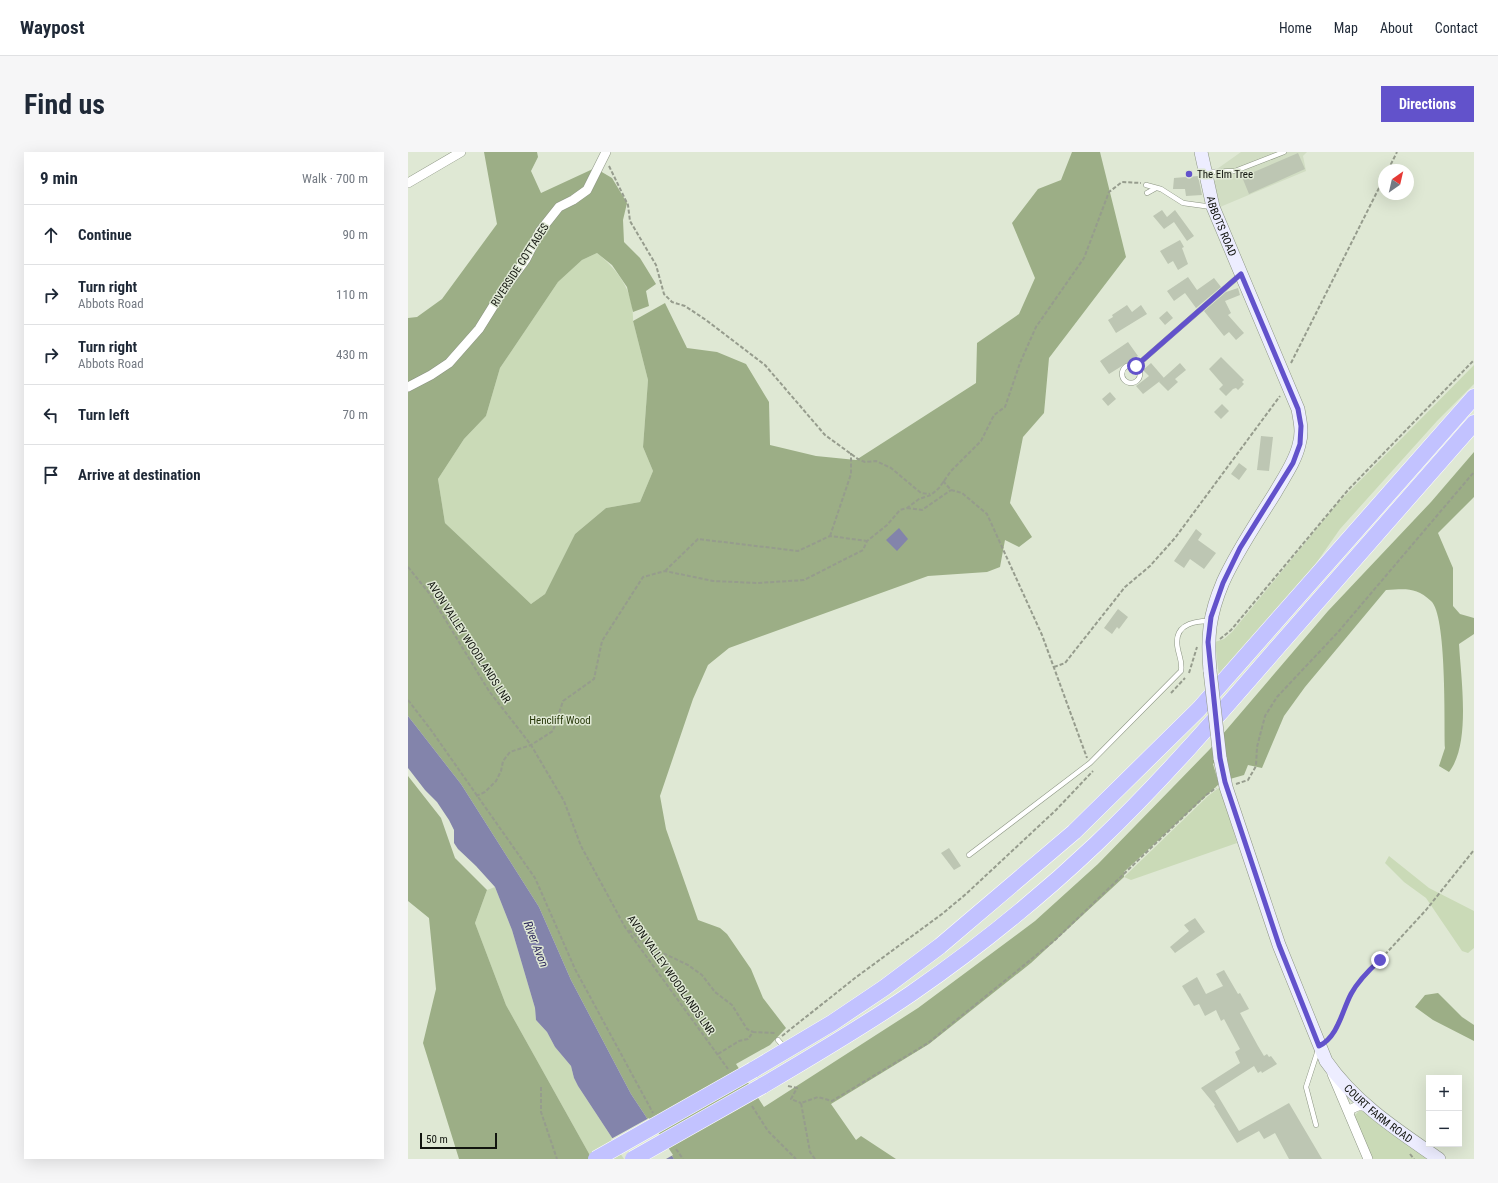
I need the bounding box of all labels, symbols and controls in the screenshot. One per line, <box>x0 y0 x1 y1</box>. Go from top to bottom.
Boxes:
text: Waypost <box>20 16 85 39</box>
text: Home <box>1279 20 1312 36</box>
text: Map <box>1334 20 1358 36</box>
text: About <box>1380 20 1413 36</box>
text: Contact <box>1435 20 1478 36</box>
button: Directions <box>1381 86 1474 122</box>
text: Find us <box>24 88 105 121</box>
north arrow <box>1378 164 1414 200</box>
text: 9 min <box>40 168 78 188</box>
place label: The Elm Tree <box>1197 168 1253 181</box>
marker: The Elm Tree <box>1184 169 1194 179</box>
text: Walk · 700 m <box>302 171 368 186</box>
street label: ABBOTS ROAD <box>1204 195 1239 258</box>
street label: RIVERSIDE COTTAGES <box>488 221 552 309</box>
icon: ahead <box>40 224 62 246</box>
text: Continue <box>78 226 132 244</box>
text: 90 m <box>342 227 368 242</box>
text: Turn right <box>78 278 137 296</box>
icon: right <box>40 284 62 306</box>
text: 110 m <box>336 287 368 302</box>
text: Abbots Road <box>78 296 144 311</box>
text: Turn right <box>78 338 137 356</box>
icon: right <box>40 344 62 366</box>
text: 430 m <box>336 347 368 362</box>
text: Abbots Road <box>78 356 144 371</box>
route start <box>1127 357 1145 375</box>
icon: left <box>40 404 62 426</box>
text: Turn left <box>78 406 129 424</box>
text: 70 m <box>342 407 368 422</box>
icon: arrive <box>40 464 62 486</box>
text: Arrive at destination <box>78 466 201 484</box>
street label: AVON VALLEY WOODLANDS LNR <box>425 578 513 706</box>
park label: Hencliff Wood <box>529 714 591 727</box>
street label: AVON VALLEY WOODLANDS LNR <box>625 913 717 1037</box>
water label: River Avon <box>521 919 551 969</box>
route end <box>1371 951 1389 969</box>
map controls <box>1426 1075 1462 1147</box>
button: + <box>1426 1075 1462 1111</box>
street label: COURT FARM ROAD <box>1341 1081 1415 1145</box>
button: − <box>1426 1111 1462 1147</box>
scale bar <box>420 1131 497 1150</box>
text: 50 m <box>426 1133 448 1146</box>

